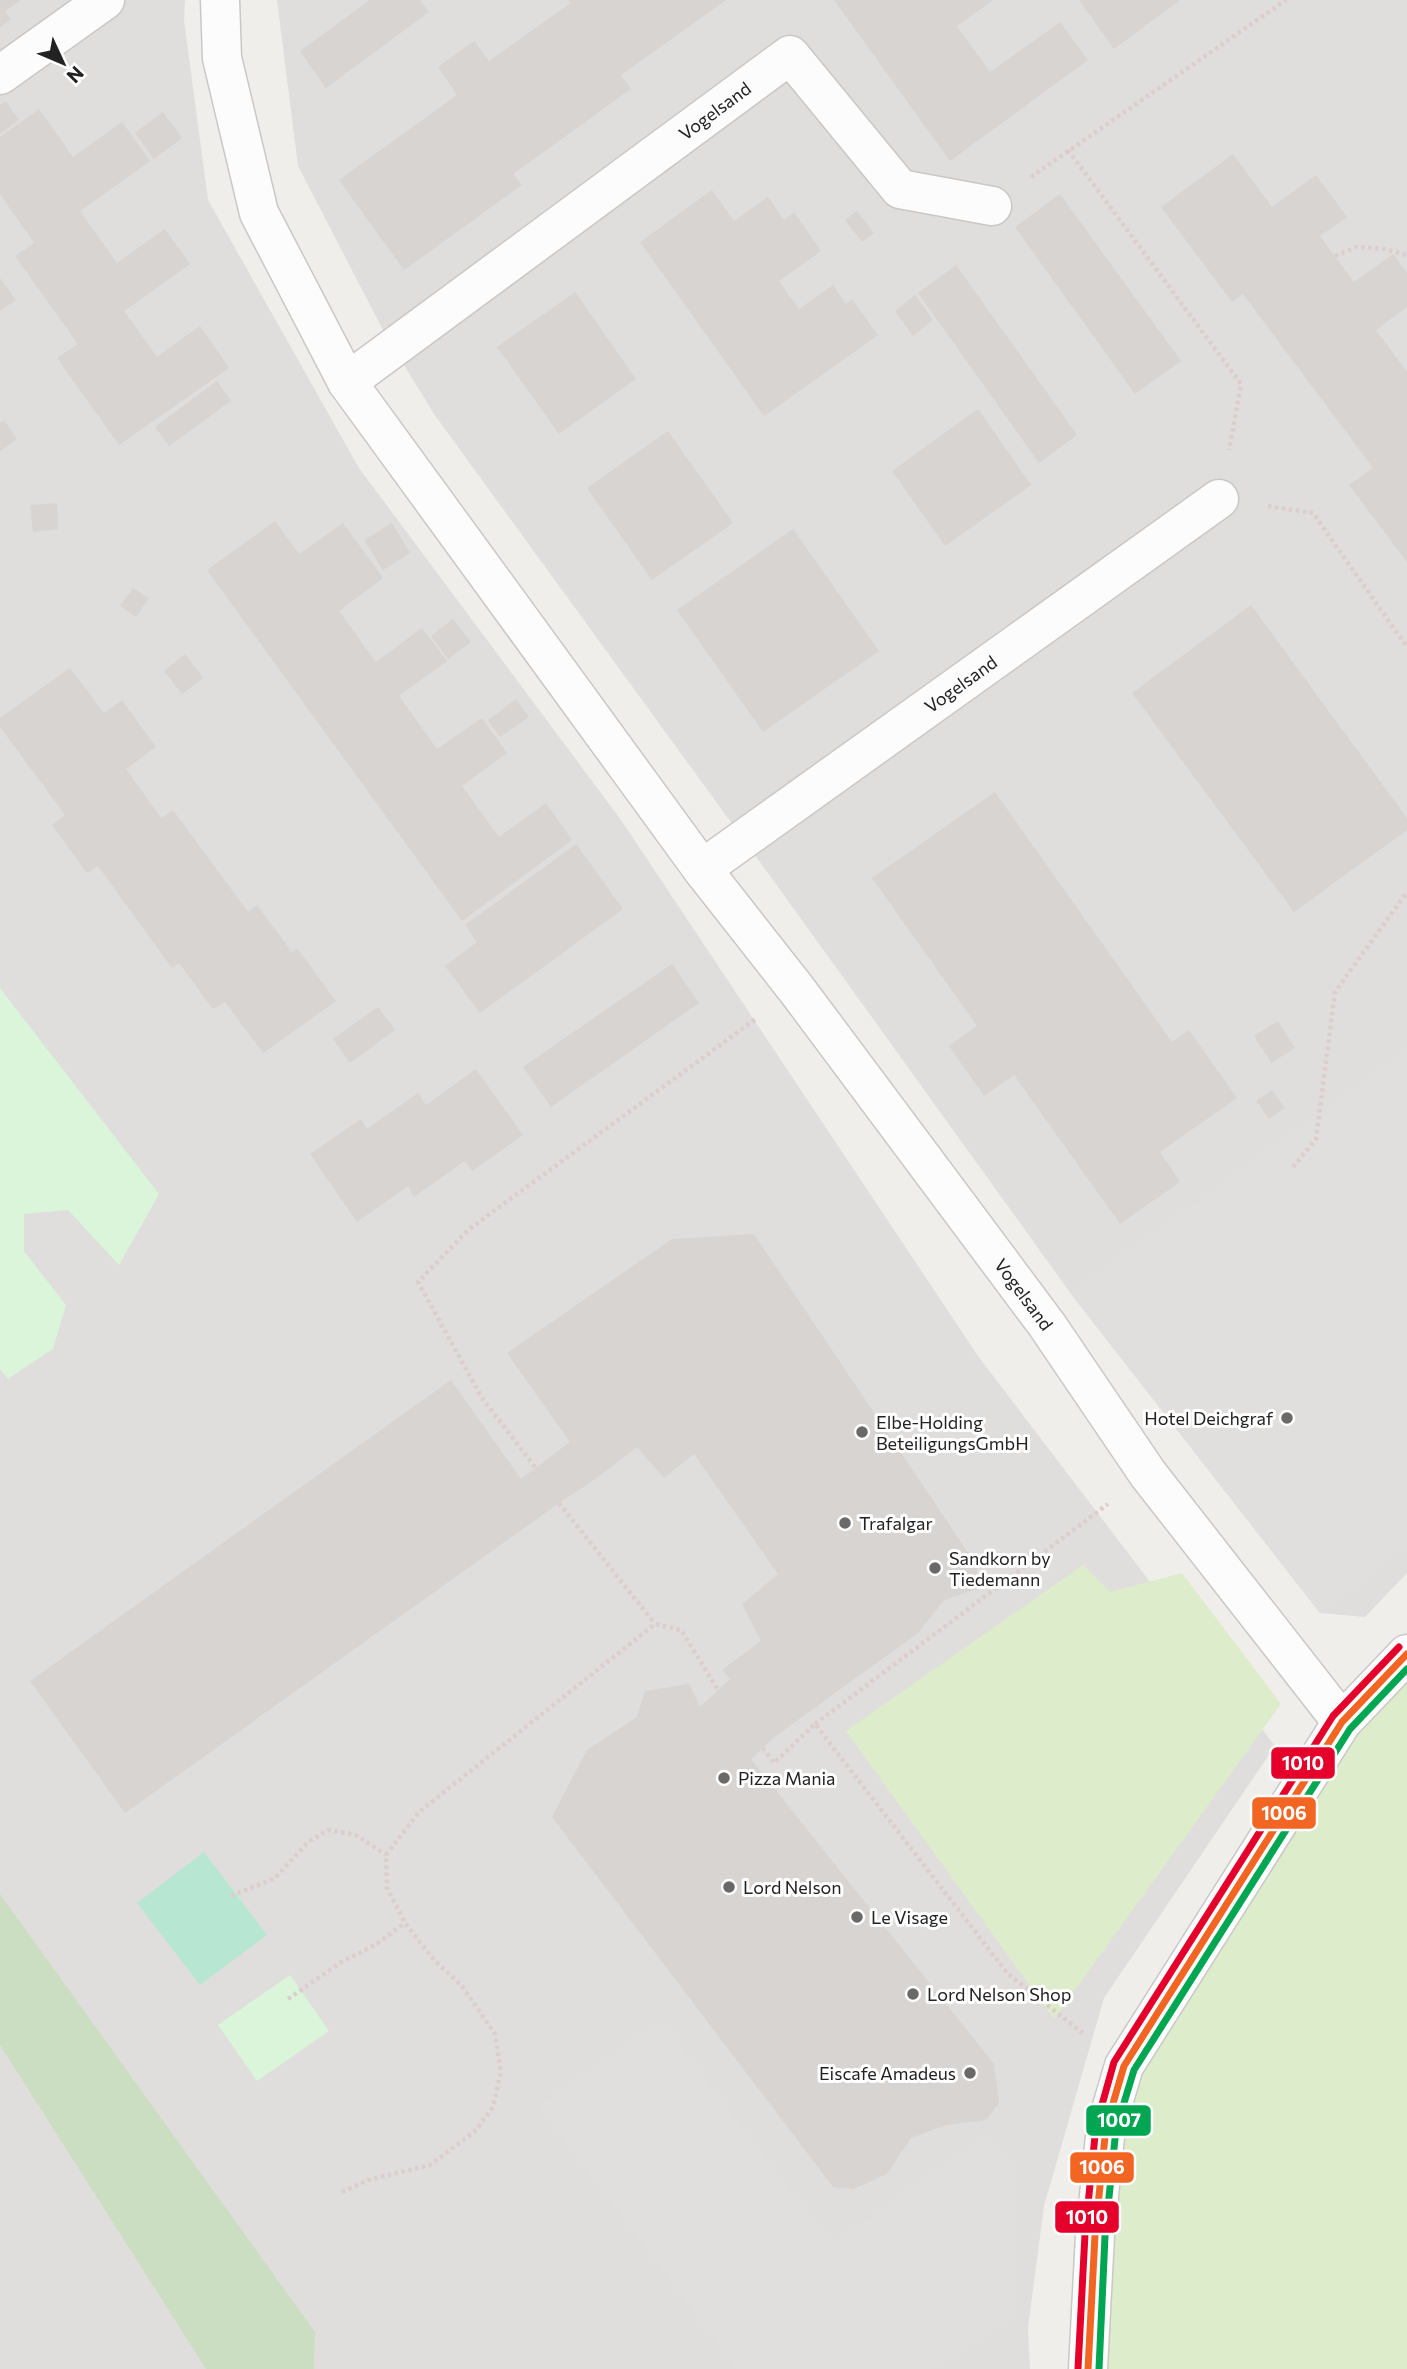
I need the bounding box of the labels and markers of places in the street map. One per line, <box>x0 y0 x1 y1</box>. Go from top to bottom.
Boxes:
place label: Hotel Deichgraf <box>1144 1407 1274 1429</box>
marker: Hotel Deichgraf <box>1279 1410 1295 1426</box>
place label: Elbe-Holding BeteiligungsGmbH <box>876 1411 1029 1454</box>
marker: Elbe-Holding BeteiligungsGmbH <box>854 1424 870 1440</box>
place label: Trafalgar <box>859 1512 933 1534</box>
marker: Trafalgar <box>837 1515 853 1531</box>
place label: Sandkorn by Tiedemann <box>949 1547 1050 1590</box>
marker: Sandkorn by Tiedemann <box>927 1560 943 1576</box>
place label: Pizza Mania <box>738 1767 836 1789</box>
marker: Pizza Mania <box>716 1770 732 1786</box>
place label: Lord Nelson <box>743 1876 842 1898</box>
marker: Lord Nelson <box>721 1879 737 1895</box>
place label: Le Visage <box>871 1906 948 1928</box>
marker: Le Visage <box>849 1909 865 1925</box>
place label: Lord Nelson Shop <box>927 1983 1071 2005</box>
marker: Lord Nelson Shop <box>905 1986 921 2002</box>
place label: Eiscafe Amadeus <box>819 2062 956 2084</box>
marker: Eiscafe Amadeus <box>962 2065 978 2081</box>

